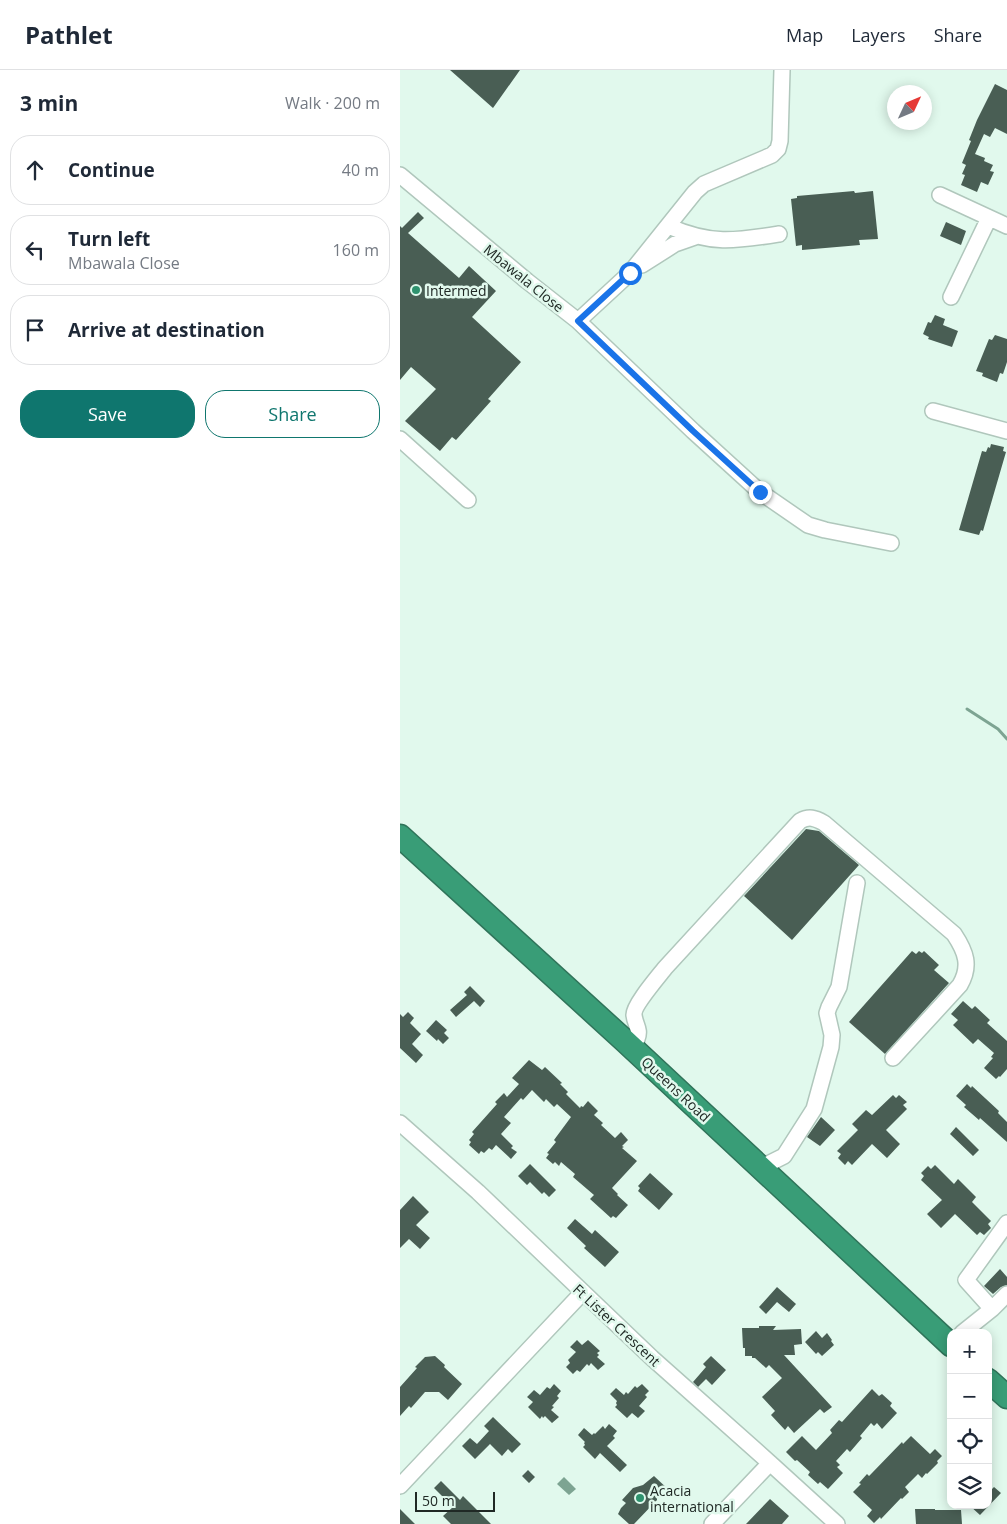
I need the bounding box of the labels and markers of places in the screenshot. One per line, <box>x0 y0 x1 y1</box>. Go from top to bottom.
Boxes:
place label: Intermed <box>426 281 486 300</box>
marker: Intermed <box>410 284 422 296</box>
place label: Acacia international <box>650 1481 734 1516</box>
marker: Acacia international <box>634 1492 646 1504</box>

